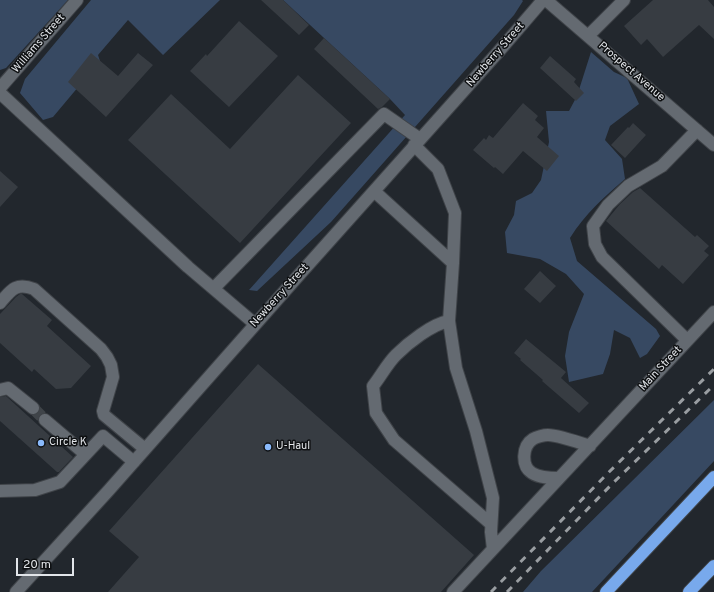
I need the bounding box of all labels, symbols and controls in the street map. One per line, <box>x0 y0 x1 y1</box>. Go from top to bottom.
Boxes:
street label: Williams Street <box>10 12 68 76</box>
street label: Newberry Street <box>464 20 528 90</box>
street label: Prospect Avenue <box>595 40 667 104</box>
street label: Newberry Street <box>248 261 312 331</box>
street label: Main Street <box>637 344 685 394</box>
place label: Circle K <box>49 436 87 450</box>
marker: Circle K <box>36 438 46 448</box>
place label: U-Haul <box>276 440 310 454</box>
marker: U-Haul <box>263 442 273 452</box>
scale bar <box>18 550 76 576</box>
text: 20 m <box>23 557 51 573</box>

